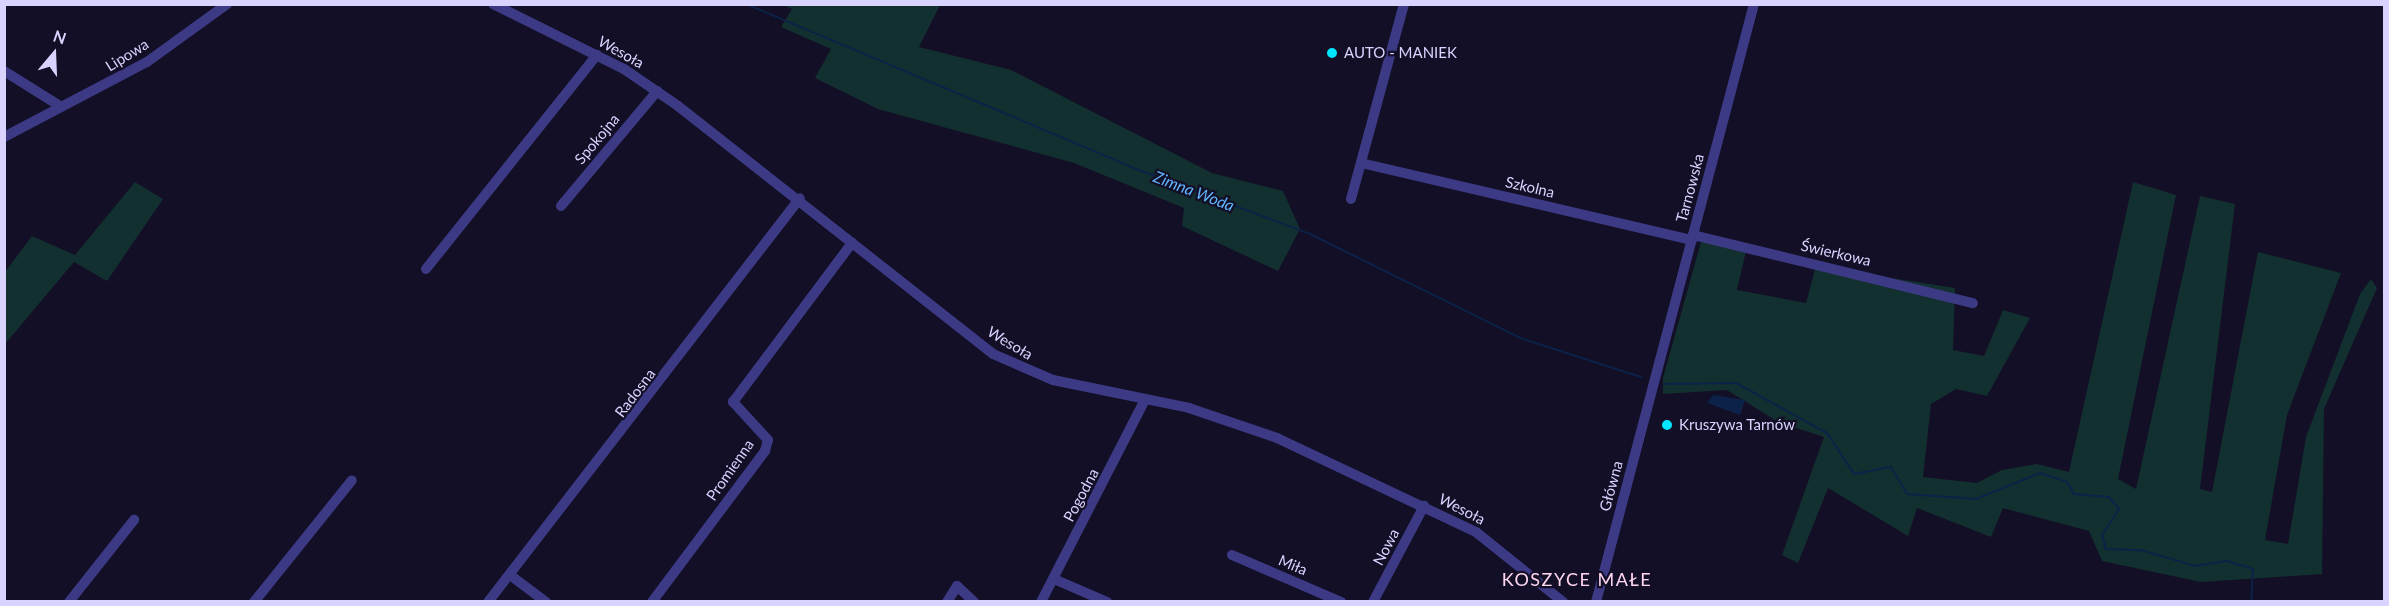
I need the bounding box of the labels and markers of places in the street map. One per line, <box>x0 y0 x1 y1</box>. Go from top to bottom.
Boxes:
place label: AUTO - MANIEK <box>1344 44 1457 62</box>
marker: AUTO - MANIEK <box>1325 46 1339 60</box>
place label: Kruszywa Tarnów <box>1679 416 1795 434</box>
marker: Kruszywa Tarnów <box>1660 418 1674 432</box>

